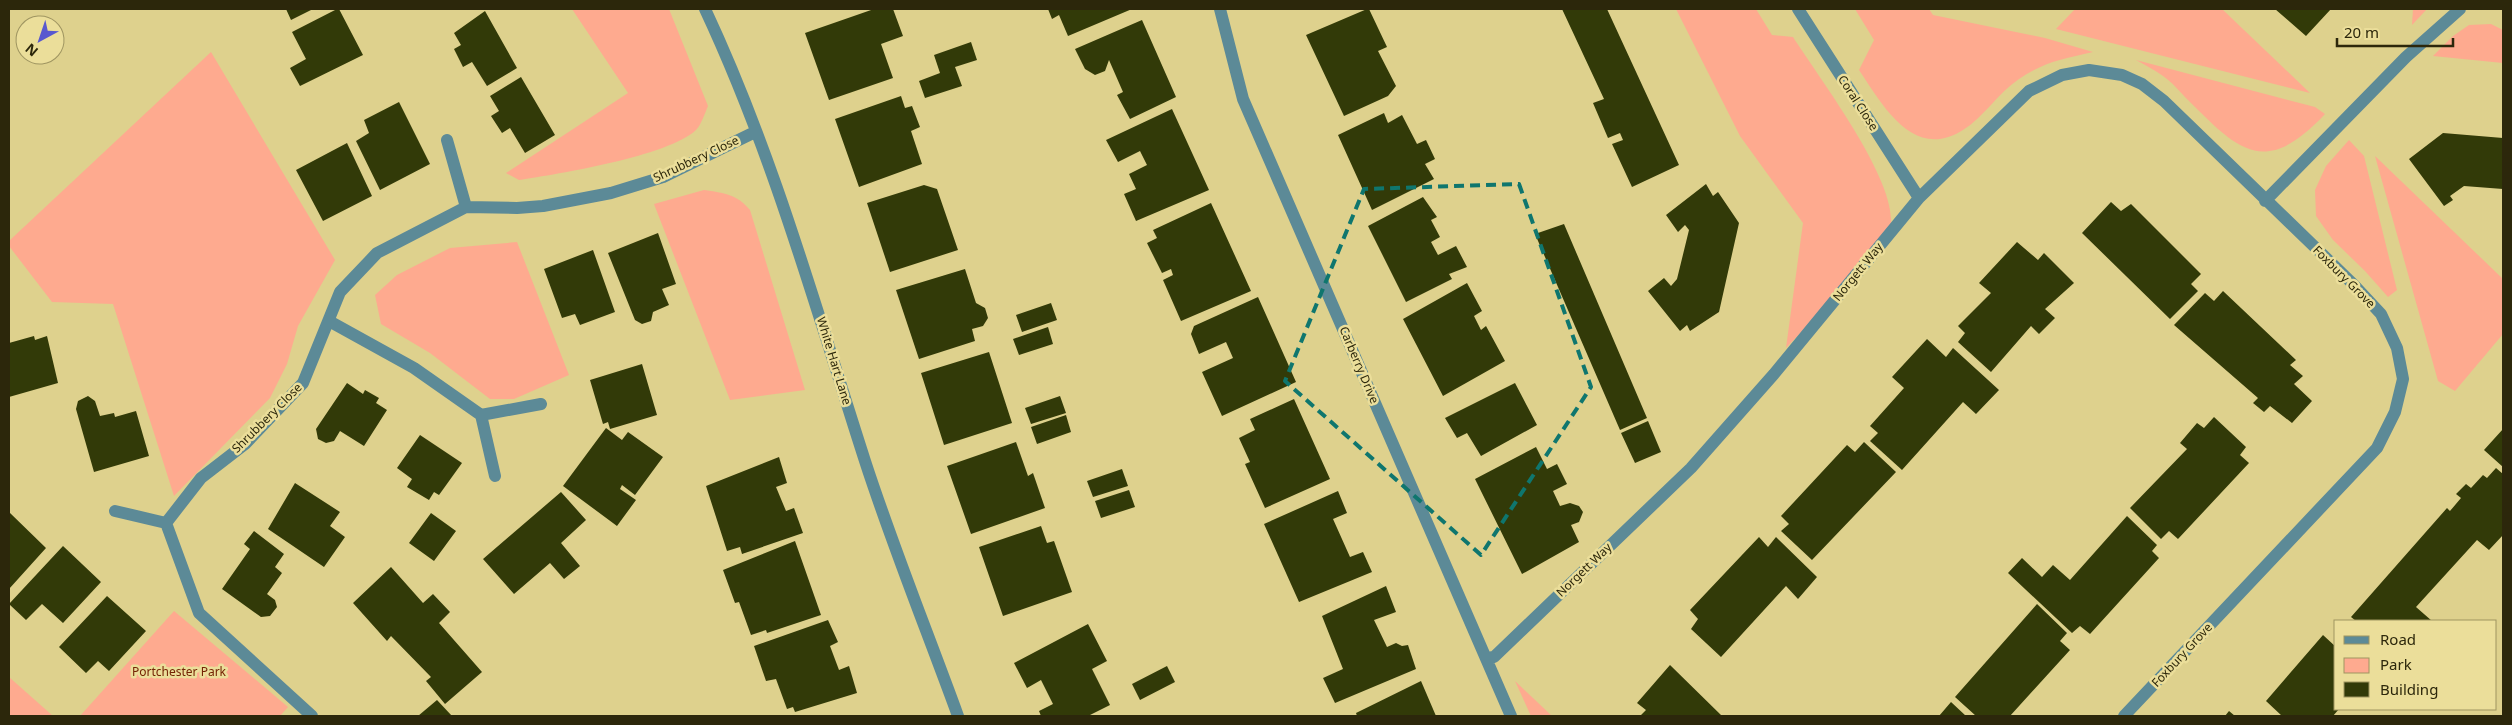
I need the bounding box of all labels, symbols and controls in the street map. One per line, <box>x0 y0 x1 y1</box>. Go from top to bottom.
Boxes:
north arrow <box>15 15 65 65</box>
scale bar <box>2337 15 2453 47</box>
text: 20 m <box>2344 22 2379 42</box>
text: N <box>21 39 42 61</box>
street label: Coral Close <box>1834 72 1883 134</box>
street label: Shrubbery Close <box>650 131 742 186</box>
street label: Norgett Way <box>1829 238 1887 305</box>
street label: Foxbury Grove <box>2309 242 2379 312</box>
street label: White Hart Lane <box>813 315 856 407</box>
street label: Carberry Drive <box>1336 324 1383 406</box>
street label: Shrubbery Close <box>228 379 306 456</box>
street label: Norgett Way <box>1552 538 1616 600</box>
street label: Foxbury Grove <box>2147 619 2216 690</box>
legend <box>2334 620 2497 710</box>
text: Road <box>2380 629 2416 649</box>
text: Park <box>2380 654 2412 674</box>
park label: Portchester Park <box>132 663 227 680</box>
text: Building <box>2380 679 2438 699</box>

